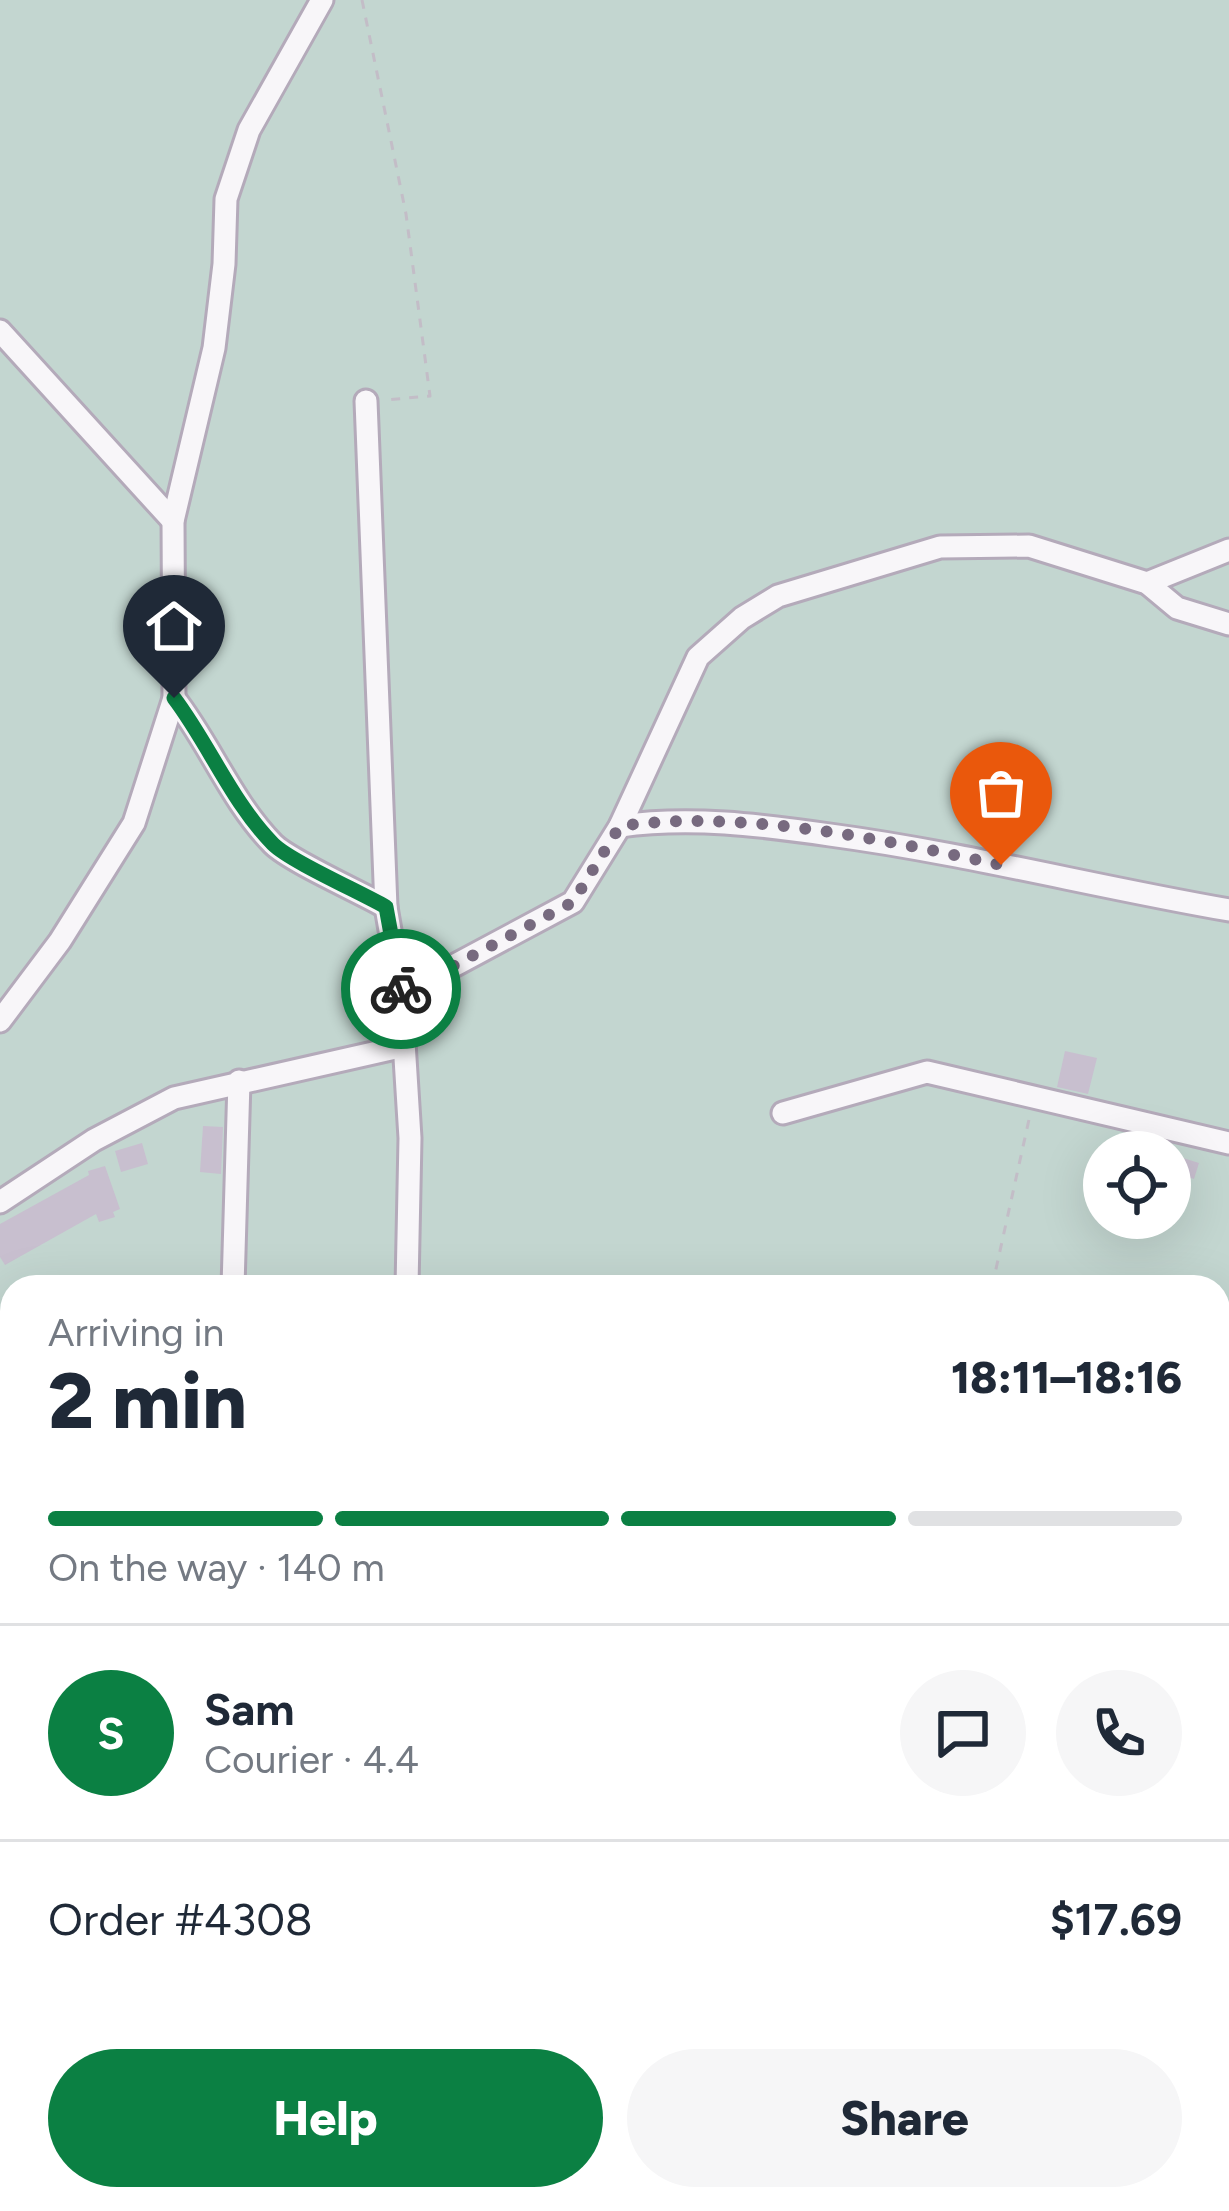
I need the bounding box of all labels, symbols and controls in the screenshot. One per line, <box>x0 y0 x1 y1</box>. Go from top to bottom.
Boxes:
pin <box>123 575 225 698</box>
icon: home <box>141 593 207 659</box>
pin <box>950 742 1052 865</box>
icon: bag <box>968 760 1034 826</box>
courier <box>341 929 461 1049</box>
icon: bike <box>368 956 434 1022</box>
map controls <box>1083 1131 1191 1239</box>
button: locate <box>1083 1131 1191 1239</box>
text: Arriving in <box>48 1309 224 1356</box>
text: 18:11–18:16 <box>951 1350 1182 1404</box>
text: 2 min <box>48 1354 247 1448</box>
text: On the way · 140 m <box>48 1544 385 1591</box>
button: chat <box>900 1670 1026 1796</box>
button: phone <box>1056 1670 1182 1796</box>
text: Sam <box>204 1682 295 1736</box>
text: S <box>97 1706 125 1760</box>
text: Courier · 4.4 <box>204 1736 419 1783</box>
text: Order #4308 <box>48 1892 313 1946</box>
text: $17.69 <box>1050 1892 1182 1946</box>
button: Help <box>48 2049 603 2187</box>
button: Share <box>627 2049 1182 2187</box>

